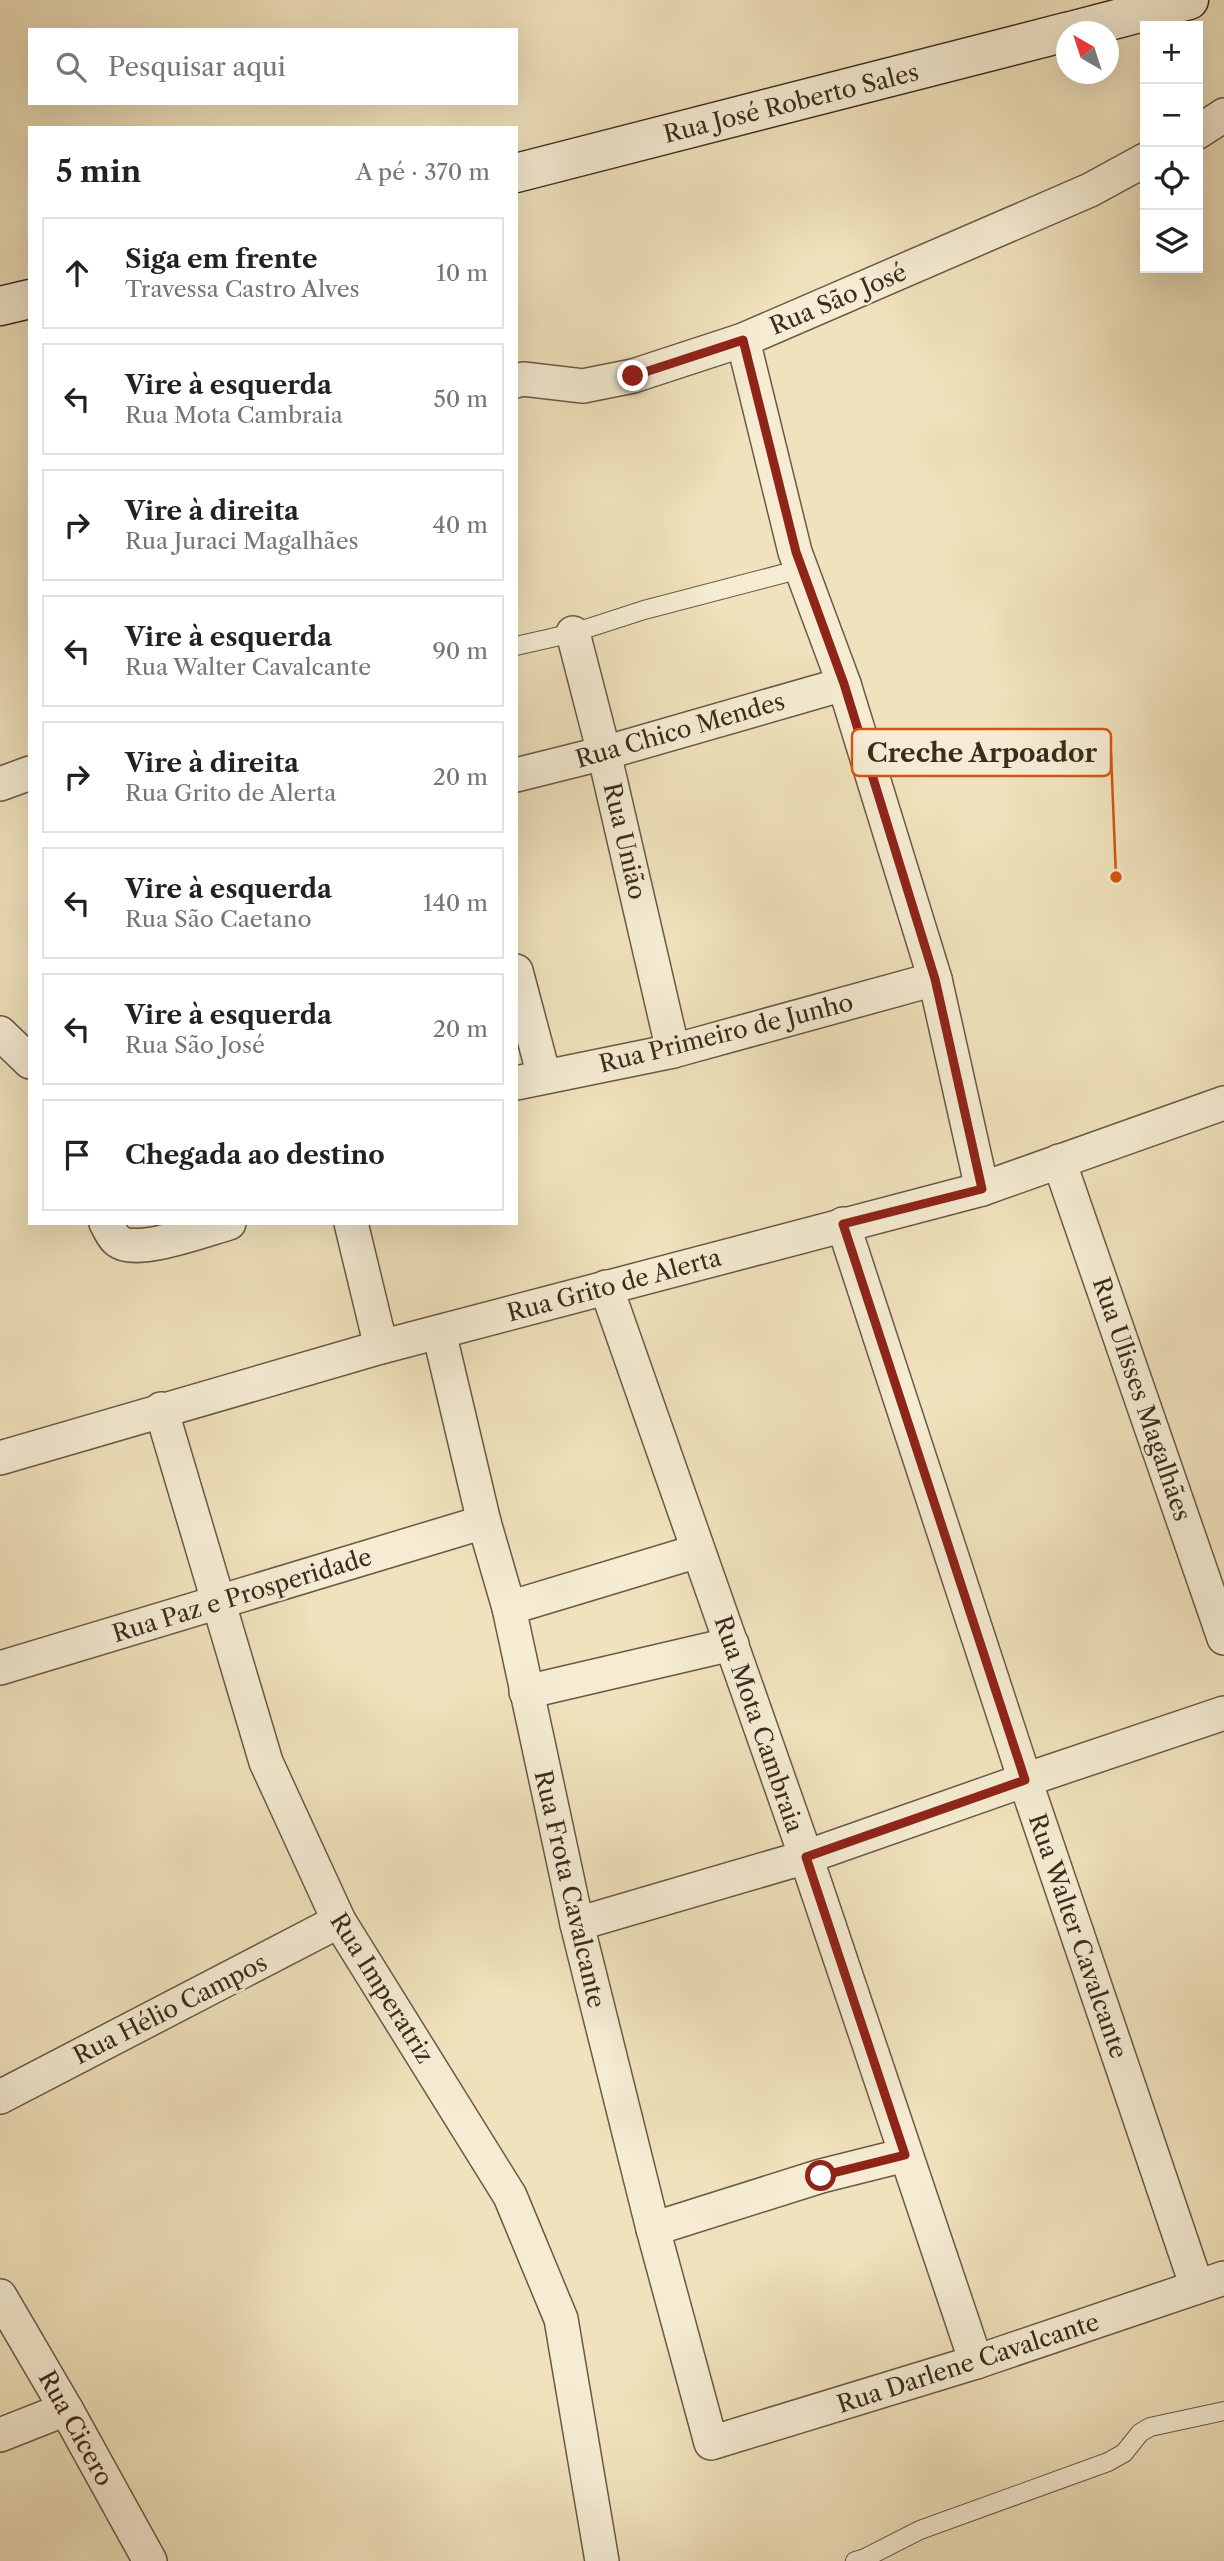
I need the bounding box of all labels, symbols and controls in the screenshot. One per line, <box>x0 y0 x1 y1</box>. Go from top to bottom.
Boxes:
north arrow <box>1056 21 1119 84</box>
map controls <box>1140 21 1203 273</box>
button: + <box>1140 21 1203 84</box>
search box <box>28 28 518 105</box>
icon: search <box>52 48 90 86</box>
text: Pesquisar aqui <box>108 51 286 83</box>
street label: Rua José Roberto Sales <box>660 57 922 149</box>
button: − <box>1140 84 1203 147</box>
button: locate <box>1140 147 1203 210</box>
text: 5 min <box>56 153 141 190</box>
text: A pé · 370 m <box>356 158 490 186</box>
button: layers <box>1140 210 1203 273</box>
text: Siga em frente <box>125 243 318 275</box>
icon: ahead <box>58 254 96 292</box>
street label: Rua São José <box>765 257 911 341</box>
text: 10 m <box>436 259 488 287</box>
text: Travessa Castro Alves <box>125 275 360 303</box>
route end <box>617 360 648 391</box>
text: Vire à esquerda <box>125 369 332 401</box>
icon: left <box>58 380 96 418</box>
text: 50 m <box>433 385 488 413</box>
text: Rua Mota Cambraia <box>125 401 343 429</box>
text: Vire à direita <box>125 495 299 527</box>
icon: right <box>58 506 96 544</box>
text: 40 m <box>433 511 488 539</box>
text: Rua Juraci Magalhães <box>125 527 359 555</box>
text: Vire à esquerda <box>125 621 332 653</box>
icon: left <box>58 632 96 670</box>
text: 90 m <box>432 637 488 665</box>
text: Rua Walter Cavalcante <box>125 653 371 681</box>
street label: Rua Chico Mendes <box>572 686 788 774</box>
callout: Creche Arpoador <box>852 729 1111 776</box>
text: Creche Arpoador <box>867 737 1098 769</box>
text: Vire à direita <box>125 747 299 779</box>
icon: right <box>58 758 96 796</box>
text: 20 m <box>433 763 488 791</box>
text: Rua Grito de Alerta <box>125 779 336 807</box>
street label: Rua União <box>598 780 652 902</box>
text: Vire à esquerda <box>125 873 332 905</box>
icon: left <box>58 884 96 922</box>
text: 140 m <box>423 889 488 917</box>
text: Rua São Caetano <box>125 905 312 933</box>
street label: Rua Primeiro de Junho <box>596 987 856 1079</box>
text: Vire à esquerda <box>125 999 332 1031</box>
icon: left <box>58 1010 96 1048</box>
text: 20 m <box>433 1015 488 1043</box>
text: Rua São José <box>125 1031 265 1059</box>
icon: arrive <box>58 1136 96 1174</box>
text: Chegada ao destino <box>125 1139 385 1171</box>
street label: Rua Grito de Alerta <box>504 1242 725 1328</box>
street label: Rua Ulisses Magalhães <box>1087 1273 1197 1525</box>
street label: Rua Paz e Prosperidade <box>109 1542 375 1648</box>
street label: Rua Mota Cambraia <box>708 1612 810 1837</box>
street label: Rua Frota Cavalcante <box>529 1767 611 2011</box>
street label: Rua Walter Cavalcante <box>1022 1810 1134 2062</box>
street label: Rua Imperatriz <box>324 1908 440 2068</box>
street label: Rua Hélio Campos <box>68 1948 272 2070</box>
route start <box>805 2160 836 2191</box>
street label: Rua Darlene Cavalcante <box>833 2307 1103 2419</box>
street label: Rua Cicero <box>32 2365 120 2491</box>

